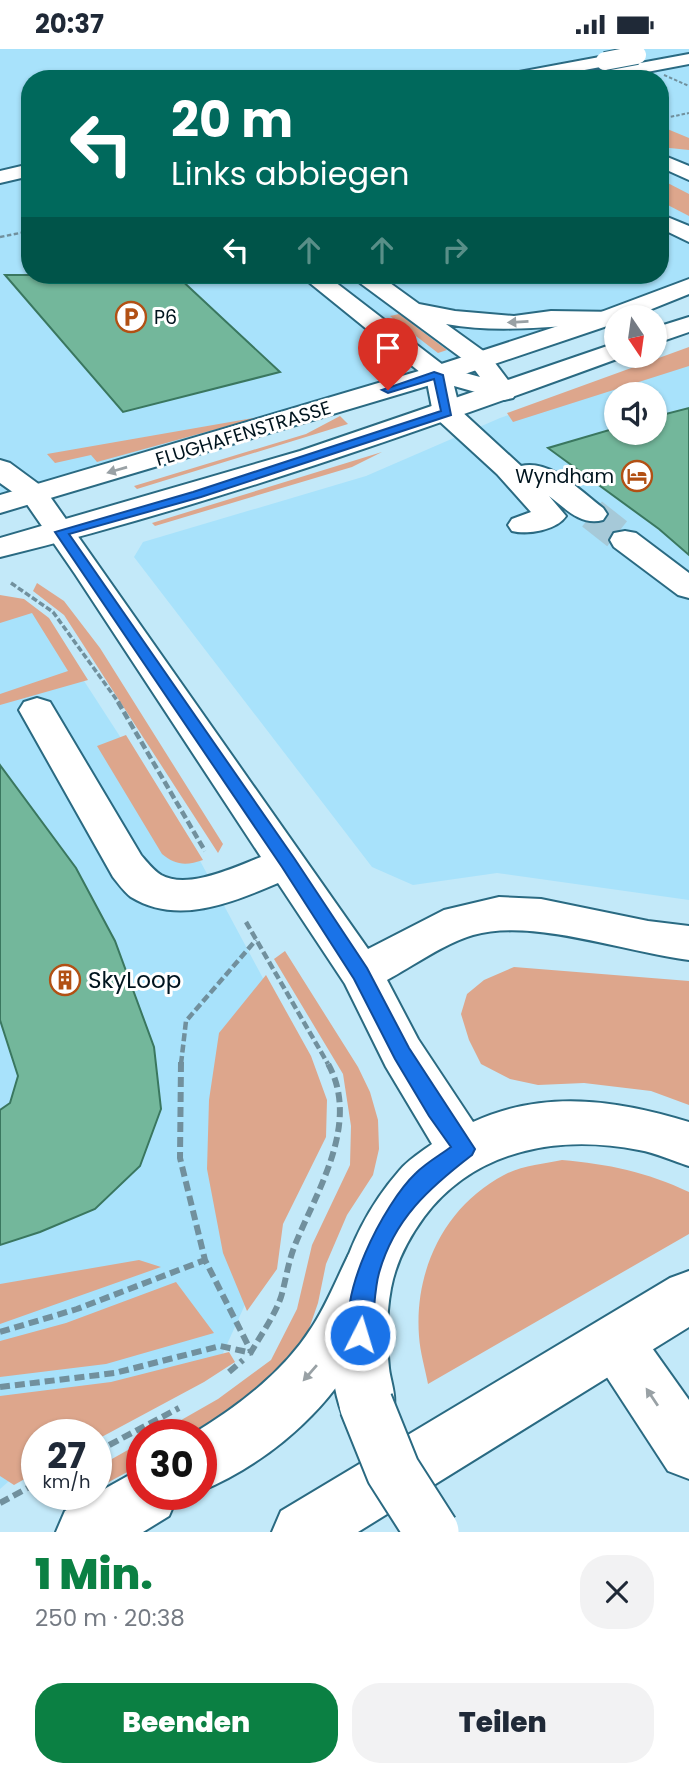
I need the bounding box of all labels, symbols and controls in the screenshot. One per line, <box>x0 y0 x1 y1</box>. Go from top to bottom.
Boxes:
text: 20:37 <box>35 6 104 42</box>
text: 20 m <box>171 86 293 154</box>
icon: left <box>56 98 147 189</box>
text: Links abbiegen <box>171 151 409 196</box>
icon: left <box>217 231 255 269</box>
icon: ahead <box>290 231 328 269</box>
icon: ahead <box>363 231 401 269</box>
icon: right <box>436 231 474 269</box>
parking icon: P6 <box>114 300 148 334</box>
place label: P6 <box>154 304 177 331</box>
north arrow <box>604 305 667 367</box>
map controls <box>604 305 667 445</box>
one-way arrow <box>506 316 528 327</box>
pin <box>358 318 418 390</box>
icon: arrive <box>369 329 407 367</box>
button: sound <box>604 382 667 445</box>
street label: FLUGHAFENSTRASSE <box>152 394 334 473</box>
hotel icon: Wyndham <box>620 459 654 493</box>
place label: Wyndham <box>515 463 614 490</box>
one-way arrow <box>106 466 127 476</box>
building icon: SkyLoop <box>48 963 82 997</box>
place label: SkyLoop <box>88 964 181 996</box>
position arrow <box>323 1298 397 1372</box>
one-way arrow <box>303 1364 318 1381</box>
one-way arrow <box>645 1388 659 1406</box>
speed limit sign: 30 <box>126 1419 217 1510</box>
text: 27 <box>47 1431 86 1480</box>
text: km/h <box>43 1469 90 1494</box>
text: 1 Min. <box>35 1545 153 1604</box>
button: close <box>580 1555 654 1629</box>
text: 250 m · 20:38 <box>35 1602 185 1634</box>
button: Beenden <box>35 1683 338 1763</box>
button: Teilen <box>352 1683 654 1763</box>

